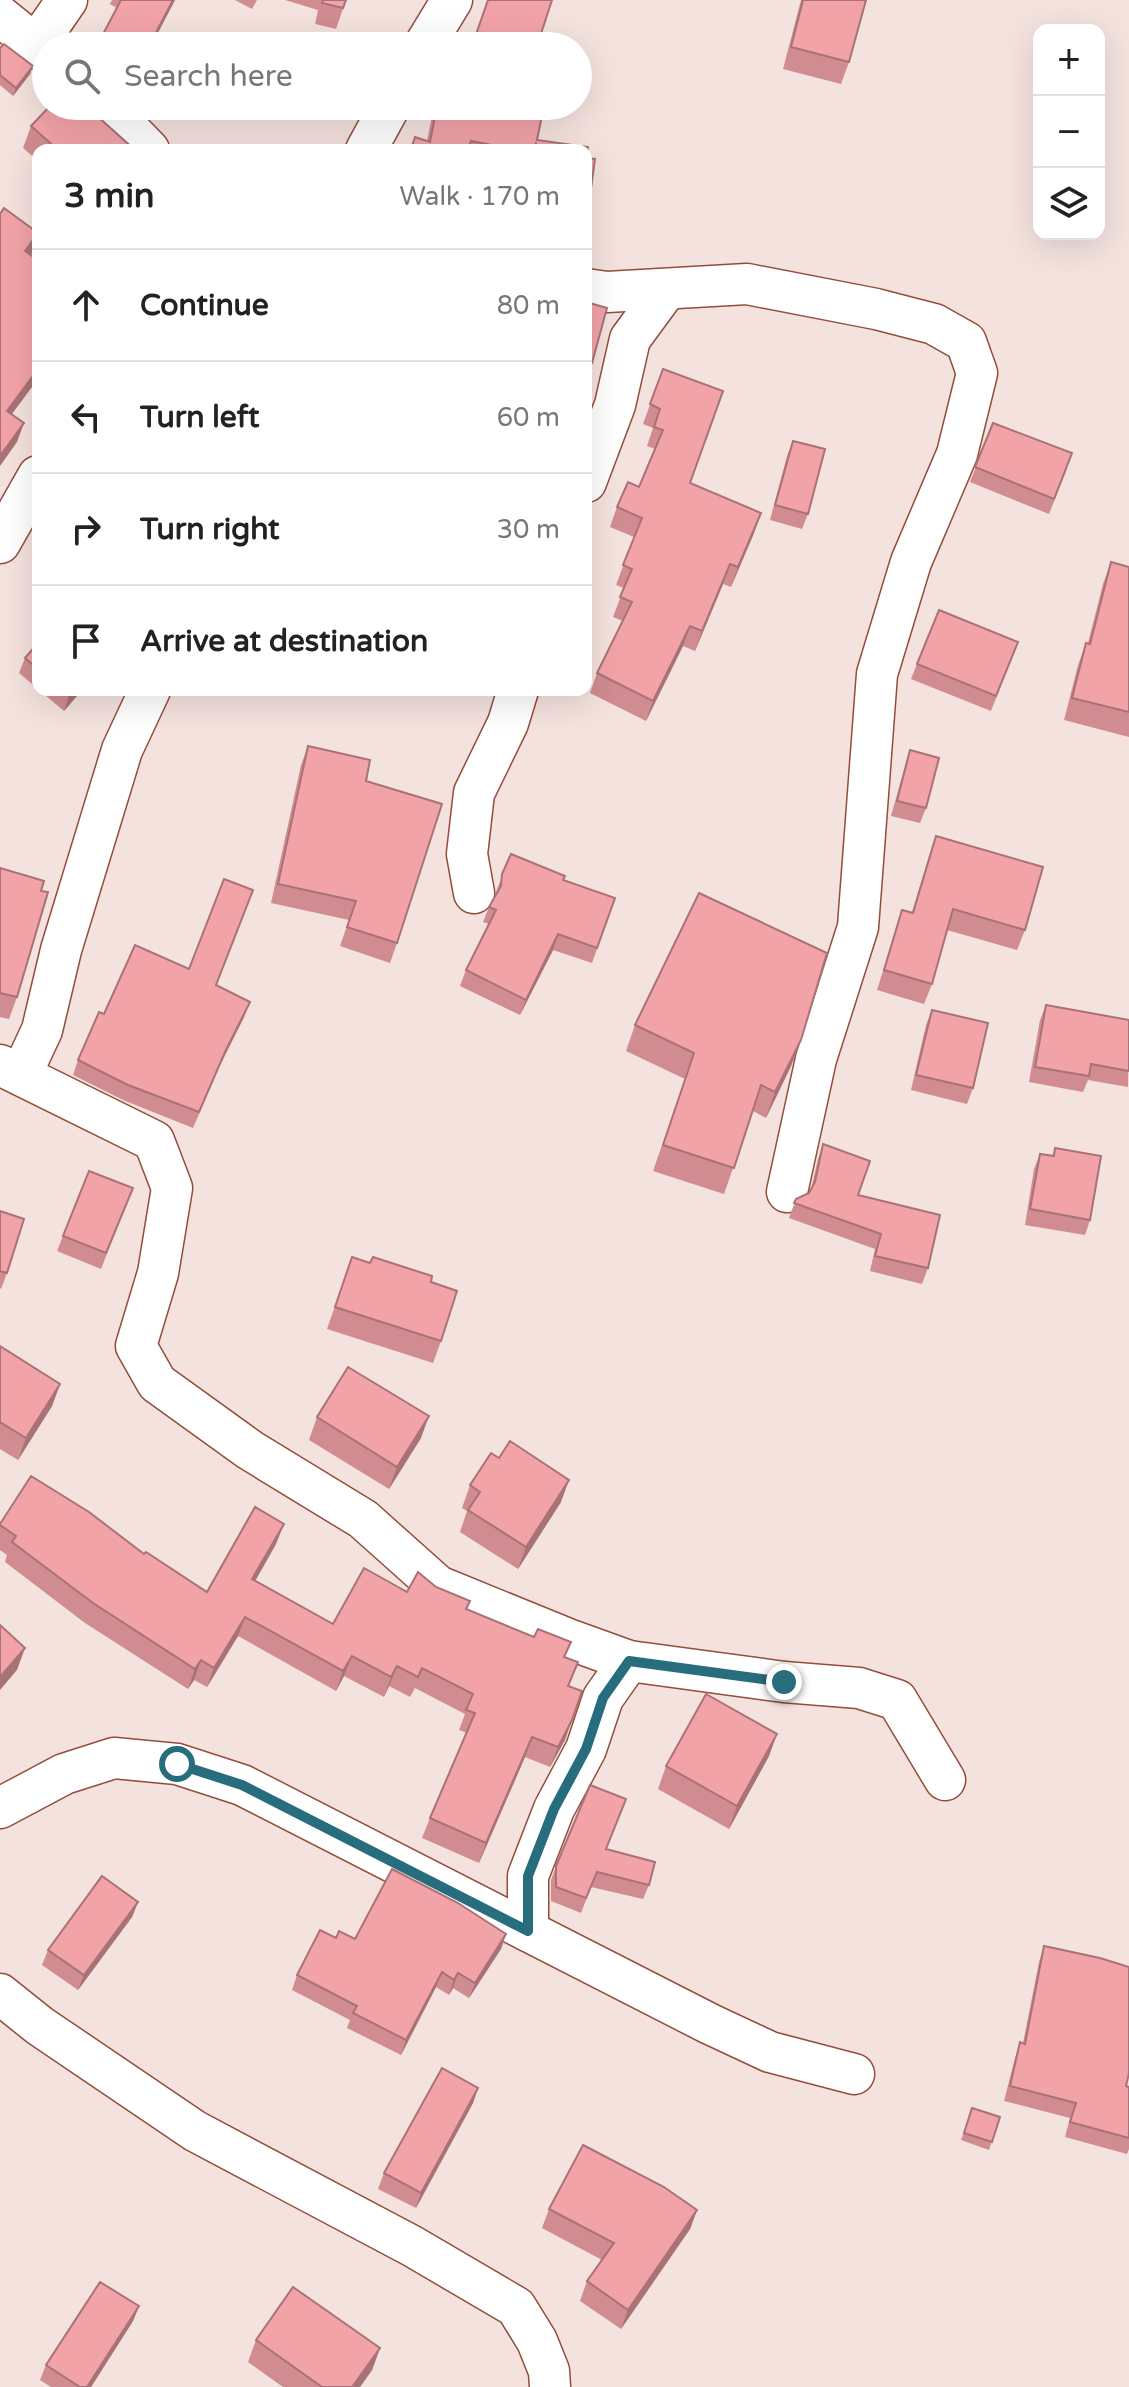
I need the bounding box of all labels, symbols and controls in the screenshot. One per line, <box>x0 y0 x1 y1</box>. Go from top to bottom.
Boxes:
map controls <box>1033 24 1105 240</box>
button: + <box>1033 24 1105 96</box>
search box <box>32 32 592 120</box>
icon: search <box>60 54 104 98</box>
text: Search here <box>124 58 293 95</box>
button: − <box>1033 96 1105 168</box>
button: layers <box>1033 168 1105 240</box>
text: 3 min <box>64 176 155 217</box>
text: Walk · 170 m <box>400 181 560 212</box>
icon: ahead <box>64 283 108 327</box>
text: Continue <box>140 287 269 324</box>
text: 80 m <box>497 290 560 321</box>
icon: left <box>64 395 108 439</box>
text: Turn left <box>140 399 259 436</box>
text: 60 m <box>497 402 560 433</box>
icon: right <box>64 507 108 551</box>
text: Turn right <box>140 511 280 548</box>
text: 30 m <box>497 514 560 545</box>
icon: arrive <box>64 619 108 663</box>
text: Arrive at destination <box>140 623 428 660</box>
route end <box>766 1664 802 1700</box>
route start <box>159 1746 195 1782</box>

